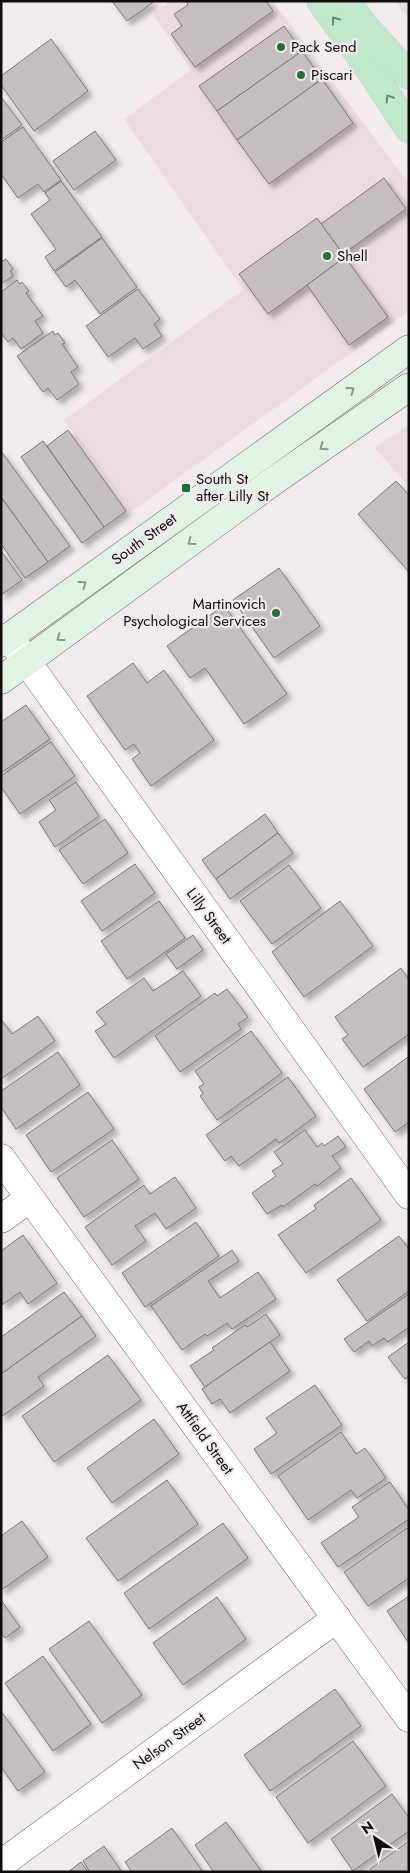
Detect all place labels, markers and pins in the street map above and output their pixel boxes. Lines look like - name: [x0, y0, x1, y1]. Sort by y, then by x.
- place label: Pack Send: [291, 36, 357, 58]
- marker: Pack Send: [275, 41, 287, 53]
- place label: Piscari: [311, 64, 353, 86]
- marker: Piscari: [295, 69, 307, 81]
- place label: Shell: [337, 245, 368, 267]
- marker: Shell: [321, 250, 333, 262]
- place label: South St after Lilly St: [196, 468, 269, 507]
- marker: South St after Lilly St: [180, 482, 192, 494]
- place label: Martinovich Psychological Services: [123, 593, 266, 632]
- marker: Martinovich Psychological Services: [270, 607, 282, 619]

